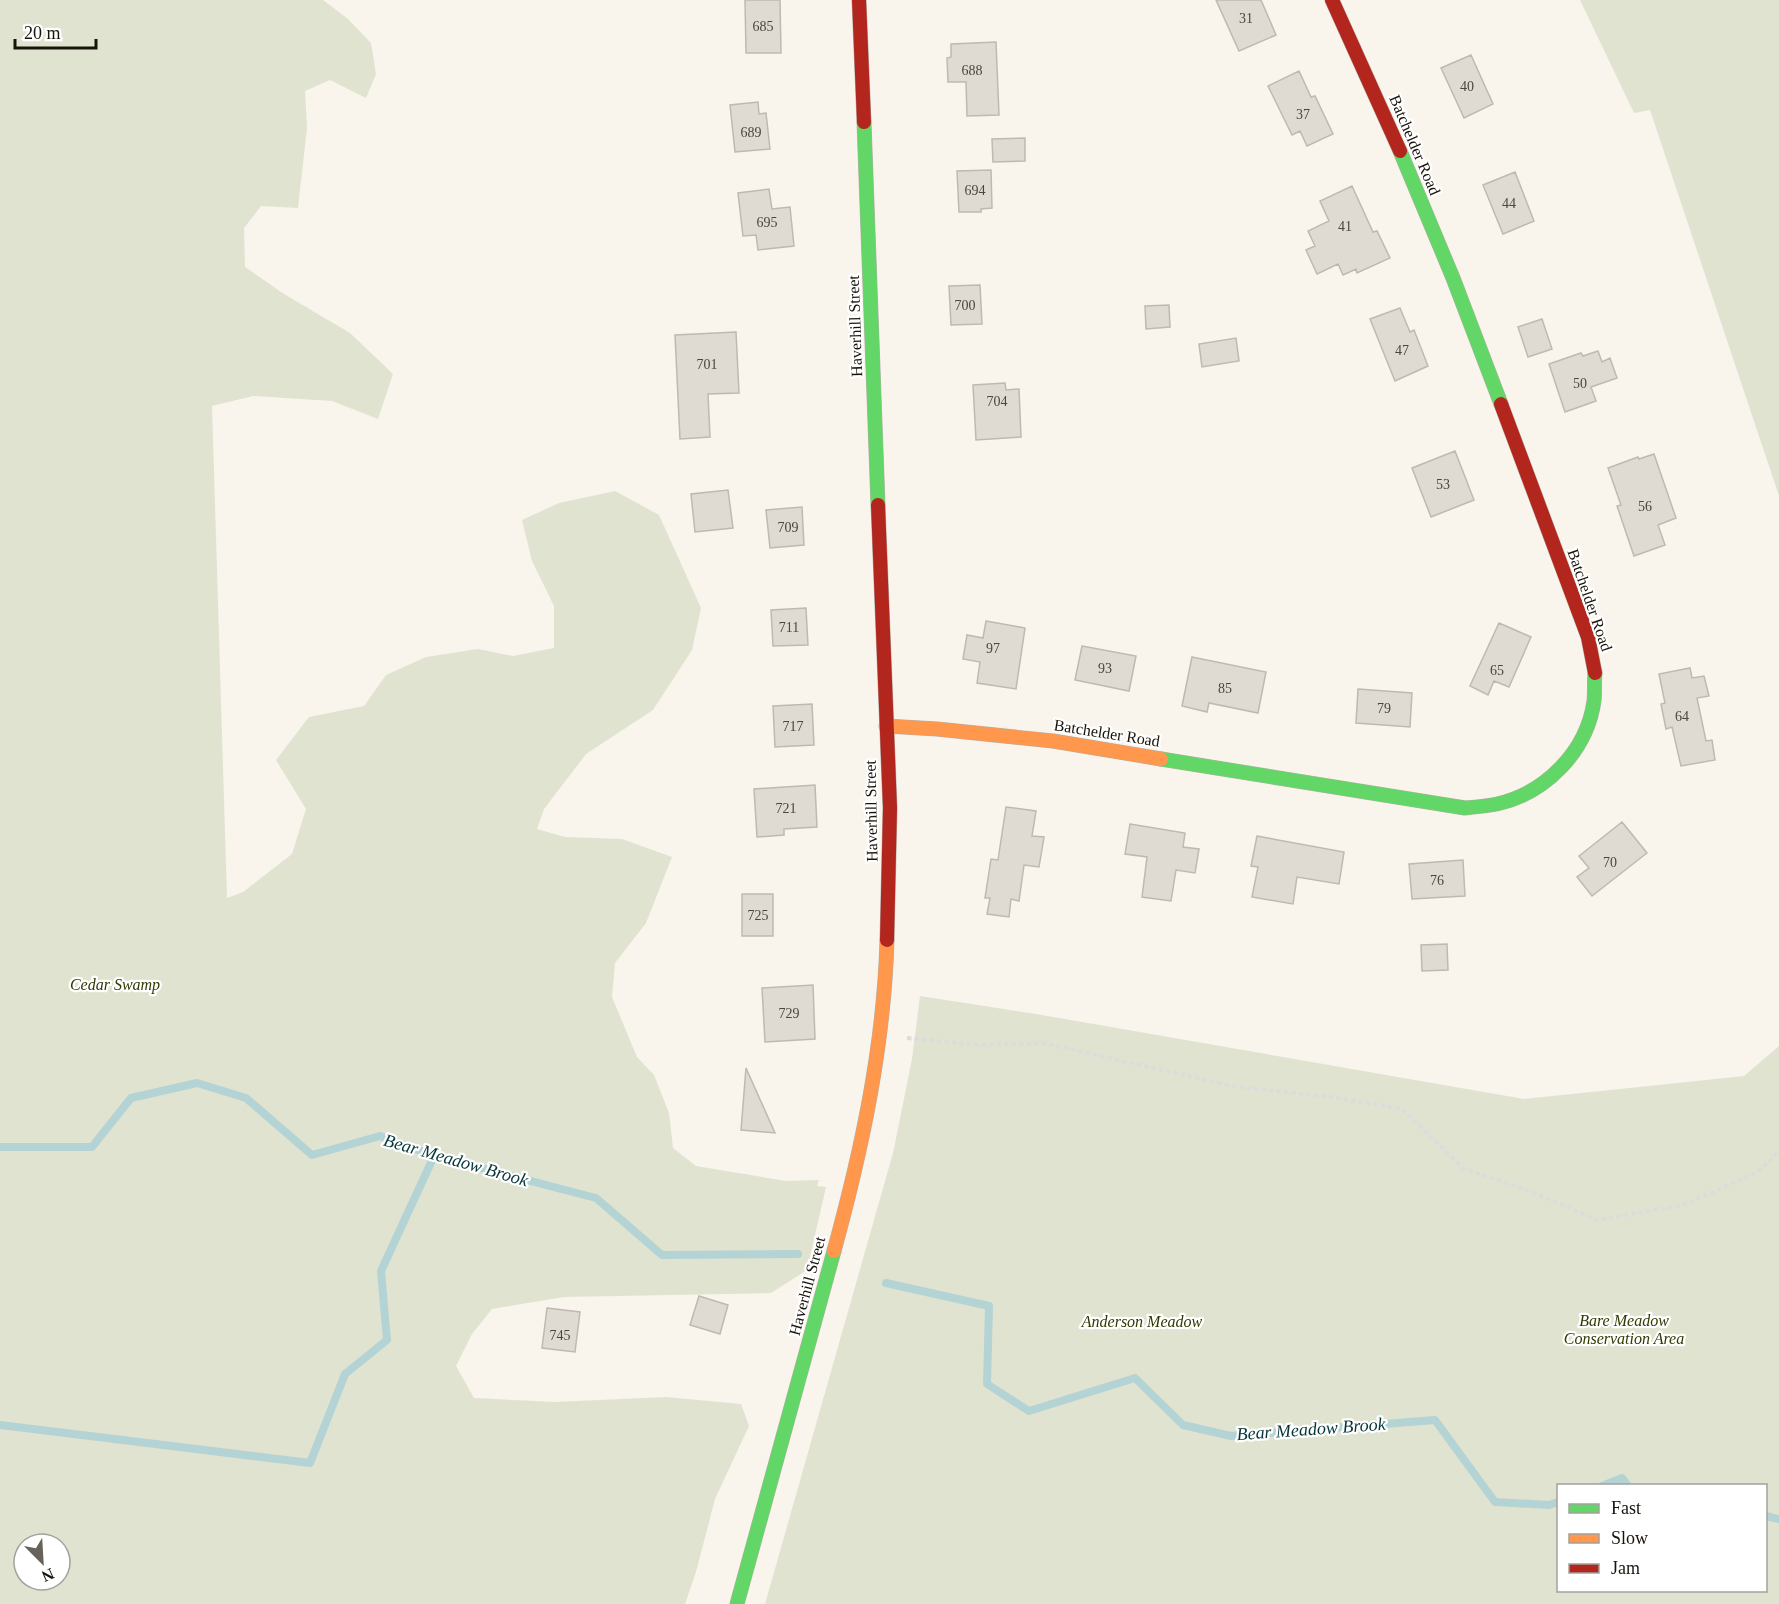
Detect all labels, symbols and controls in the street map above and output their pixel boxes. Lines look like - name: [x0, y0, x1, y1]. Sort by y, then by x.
- house number: 31: [1239, 11, 1253, 26]
- scale bar: [15, 12, 96, 50]
- house number: 685: [753, 19, 774, 34]
- text: 20 m: [24, 23, 61, 43]
- house number: 688: [962, 63, 983, 78]
- house number: 40: [1460, 79, 1474, 94]
- street label: Batchelder Road: [1386, 92, 1444, 198]
- house number: 37: [1296, 107, 1310, 122]
- house number: 689: [741, 125, 762, 140]
- house number: 694: [965, 183, 986, 198]
- house number: 44: [1502, 196, 1516, 211]
- house number: 695: [757, 215, 778, 230]
- house number: 41: [1338, 219, 1352, 234]
- street label: Haverhill Street: [845, 274, 865, 377]
- house number: 700: [955, 298, 976, 313]
- house number: 47: [1395, 343, 1409, 358]
- house number: 701: [697, 357, 718, 372]
- house number: 50: [1573, 376, 1587, 391]
- house number: 704: [987, 394, 1008, 409]
- house number: 53: [1436, 477, 1450, 492]
- house number: 56: [1638, 499, 1652, 514]
- house number: 709: [778, 520, 799, 535]
- street label: Batchelder Road: [1565, 547, 1615, 653]
- house number: 711: [779, 620, 799, 635]
- house number: 97: [986, 641, 1000, 656]
- house number: 93: [1098, 661, 1112, 676]
- house number: 65: [1490, 663, 1504, 678]
- house number: 85: [1218, 681, 1232, 696]
- house number: 79: [1377, 701, 1391, 716]
- house number: 64: [1675, 709, 1689, 724]
- street label: Batchelder Road: [1053, 716, 1161, 750]
- house number: 717: [783, 719, 804, 734]
- street label: Haverhill Street: [862, 759, 880, 862]
- house number: 721: [776, 801, 797, 816]
- house number: 70: [1603, 855, 1617, 870]
- house number: 76: [1430, 873, 1444, 888]
- house number: 725: [748, 908, 769, 923]
- park label: Cedar Swamp: [70, 976, 160, 994]
- house number: 729: [779, 1006, 800, 1021]
- water label: Bear Meadow Brook: [381, 1130, 531, 1190]
- street label: Haverhill Street: [786, 1234, 829, 1337]
- park label: Bare Meadow Conservation Area: [1564, 1312, 1684, 1347]
- park label: Anderson Meadow: [1081, 1313, 1203, 1330]
- house number: 745: [550, 1328, 571, 1343]
- water label: Bear Meadow Brook: [1236, 1414, 1387, 1444]
- legend: [1557, 1484, 1767, 1592]
- text: Fast: [1611, 1498, 1641, 1518]
- text: Slow: [1611, 1528, 1648, 1548]
- north arrow: [12, 1532, 72, 1592]
- text: Jam: [1611, 1558, 1640, 1578]
- text: N: [39, 1565, 57, 1586]

